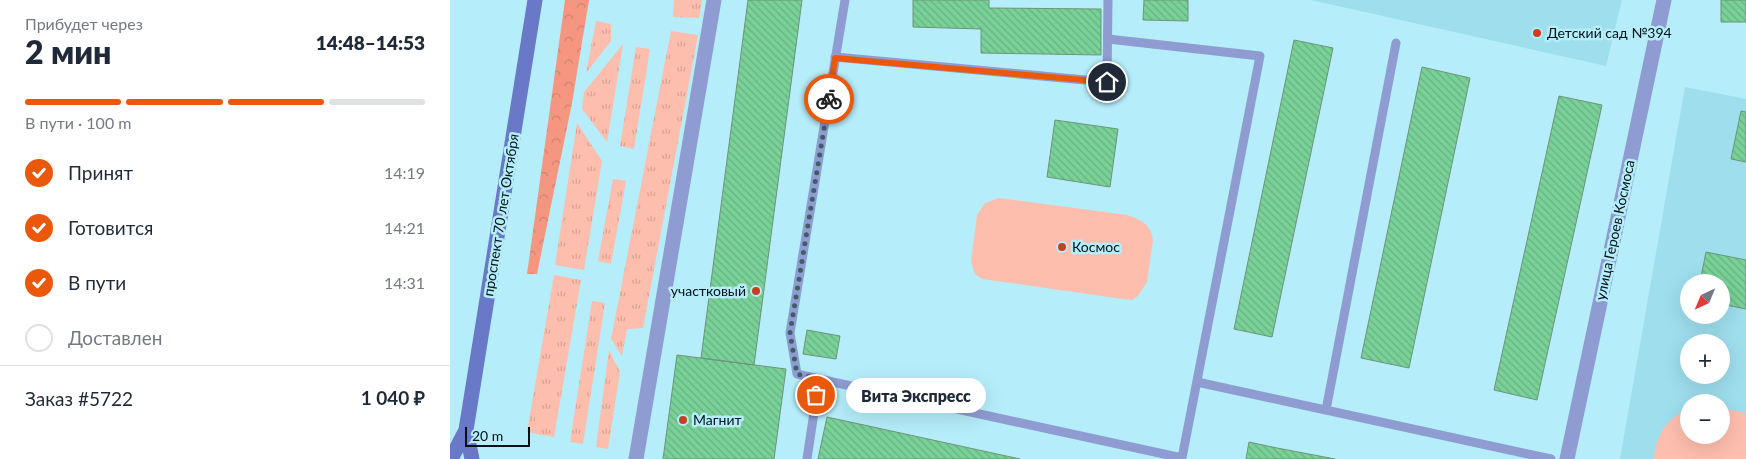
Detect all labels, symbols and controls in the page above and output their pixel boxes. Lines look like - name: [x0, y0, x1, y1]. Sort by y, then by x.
- text: Прибудет через: [25, 14, 143, 33]
- place label: Детский сад №394: [1547, 24, 1672, 41]
- marker: Детский сад №394: [1531, 27, 1543, 39]
- text: 14:48–14:53: [316, 31, 425, 54]
- text: 2 мин: [25, 32, 111, 71]
- pin: [1086, 61, 1128, 103]
- icon: home: [1093, 68, 1121, 96]
- courier: [804, 74, 854, 124]
- icon: bike: [815, 85, 843, 113]
- text: В пути · 100 m: [25, 113, 131, 132]
- street label: проспект 70 лет Октября: [479, 132, 522, 297]
- street label: улица Героев Космоса: [1591, 158, 1638, 302]
- icon: check: [25, 159, 53, 187]
- text: Принят: [68, 161, 133, 184]
- text: 14:19: [384, 163, 425, 182]
- icon: check: [25, 214, 53, 242]
- text: Готовится: [68, 216, 153, 239]
- text: 14:21: [384, 218, 425, 237]
- place label: Космос: [1072, 238, 1120, 255]
- marker: Космос: [1056, 241, 1068, 253]
- icon: check: [25, 269, 53, 297]
- text: В пути: [68, 271, 126, 294]
- text: 14:31: [384, 273, 425, 292]
- north arrow: [1680, 274, 1730, 324]
- map controls: [1680, 274, 1730, 444]
- place label: участковый: [671, 282, 746, 299]
- marker: участковый: [750, 285, 762, 297]
- text: Доставлен: [68, 326, 162, 349]
- button: +: [1680, 334, 1730, 384]
- pin: [795, 374, 837, 416]
- callout: Вита Экспресс: [846, 378, 986, 412]
- icon: bag: [802, 381, 830, 409]
- text: 1 040 ₽: [361, 386, 425, 409]
- text: Вита Экспресс: [861, 386, 971, 405]
- text: Заказ #5722: [25, 387, 133, 410]
- button: −: [1680, 394, 1730, 444]
- place label: Магнит: [693, 411, 742, 428]
- marker: Магнит: [677, 414, 689, 426]
- scale bar: [465, 424, 530, 447]
- text: 20 m: [472, 427, 503, 444]

